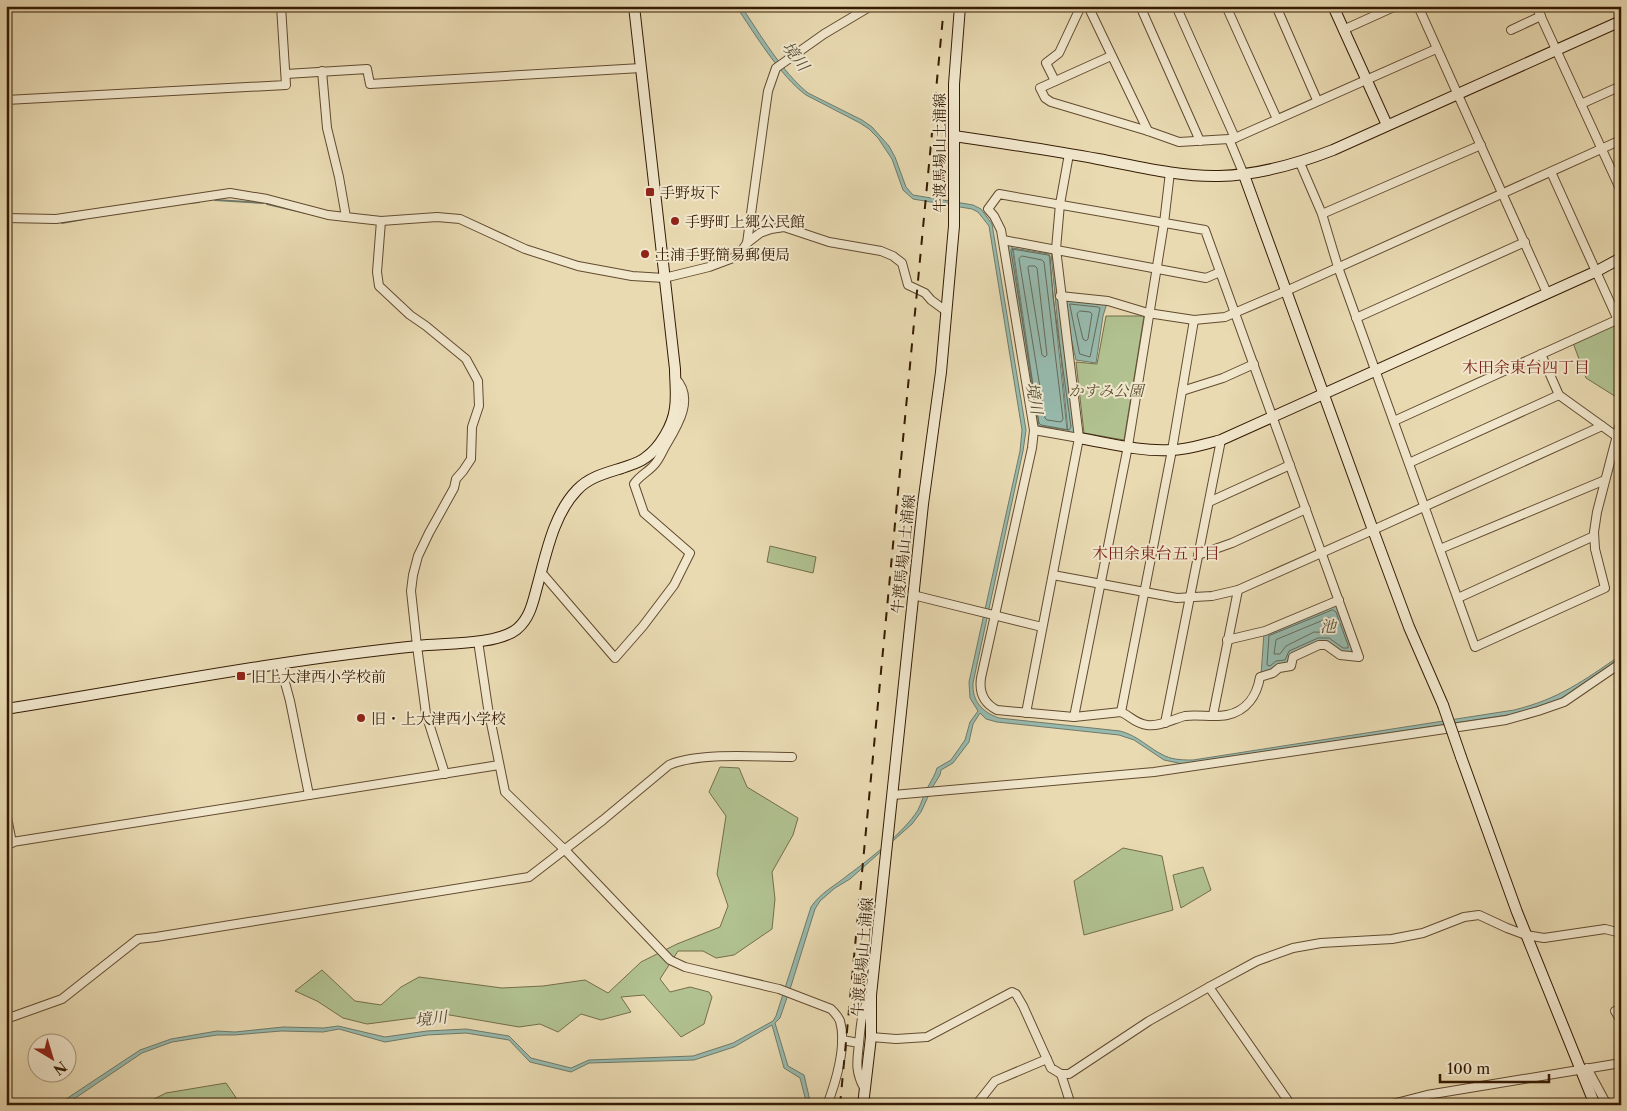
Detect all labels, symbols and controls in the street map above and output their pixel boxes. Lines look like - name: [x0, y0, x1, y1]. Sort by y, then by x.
- water label: 境川: [778, 37, 815, 76]
- street label: 牛渡馬場山土浦線: [930, 93, 949, 213]
- place label: 手野坂下: [660, 183, 720, 202]
- marker: 手野坂下: [644, 186, 656, 198]
- place label: 手野町上郷公民館: [685, 212, 805, 231]
- marker: 手野町上郷公民館: [669, 215, 681, 227]
- place label: 土浦手野簡易郵便局: [655, 245, 790, 264]
- marker: 土浦手野簡易郵便局: [639, 248, 651, 260]
- district label: 木田余東台四丁目: [1462, 357, 1590, 377]
- water label: 境川: [1023, 381, 1048, 417]
- park label: かすみ公園: [1068, 381, 1146, 400]
- street label: 牛渡馬場山土浦線: [887, 493, 919, 615]
- district label: 木田余東台五丁目: [1092, 543, 1220, 563]
- water label: 池: [1320, 616, 1338, 636]
- place label: 旧上大津西小学校前: [251, 667, 386, 686]
- marker: 旧上大津西小学校前: [235, 670, 247, 682]
- place label: 旧・上大津西小学校: [371, 709, 506, 728]
- marker: 旧・上大津西小学校: [355, 712, 367, 724]
- street label: 牛渡馬場山土浦線: [847, 896, 877, 1018]
- water label: 境川: [414, 1006, 450, 1030]
- north arrow: [28, 1034, 78, 1084]
- scale bar: [1440, 1051, 1548, 1083]
- text: N: [50, 1057, 70, 1079]
- text: 100 m: [1447, 1059, 1490, 1078]

